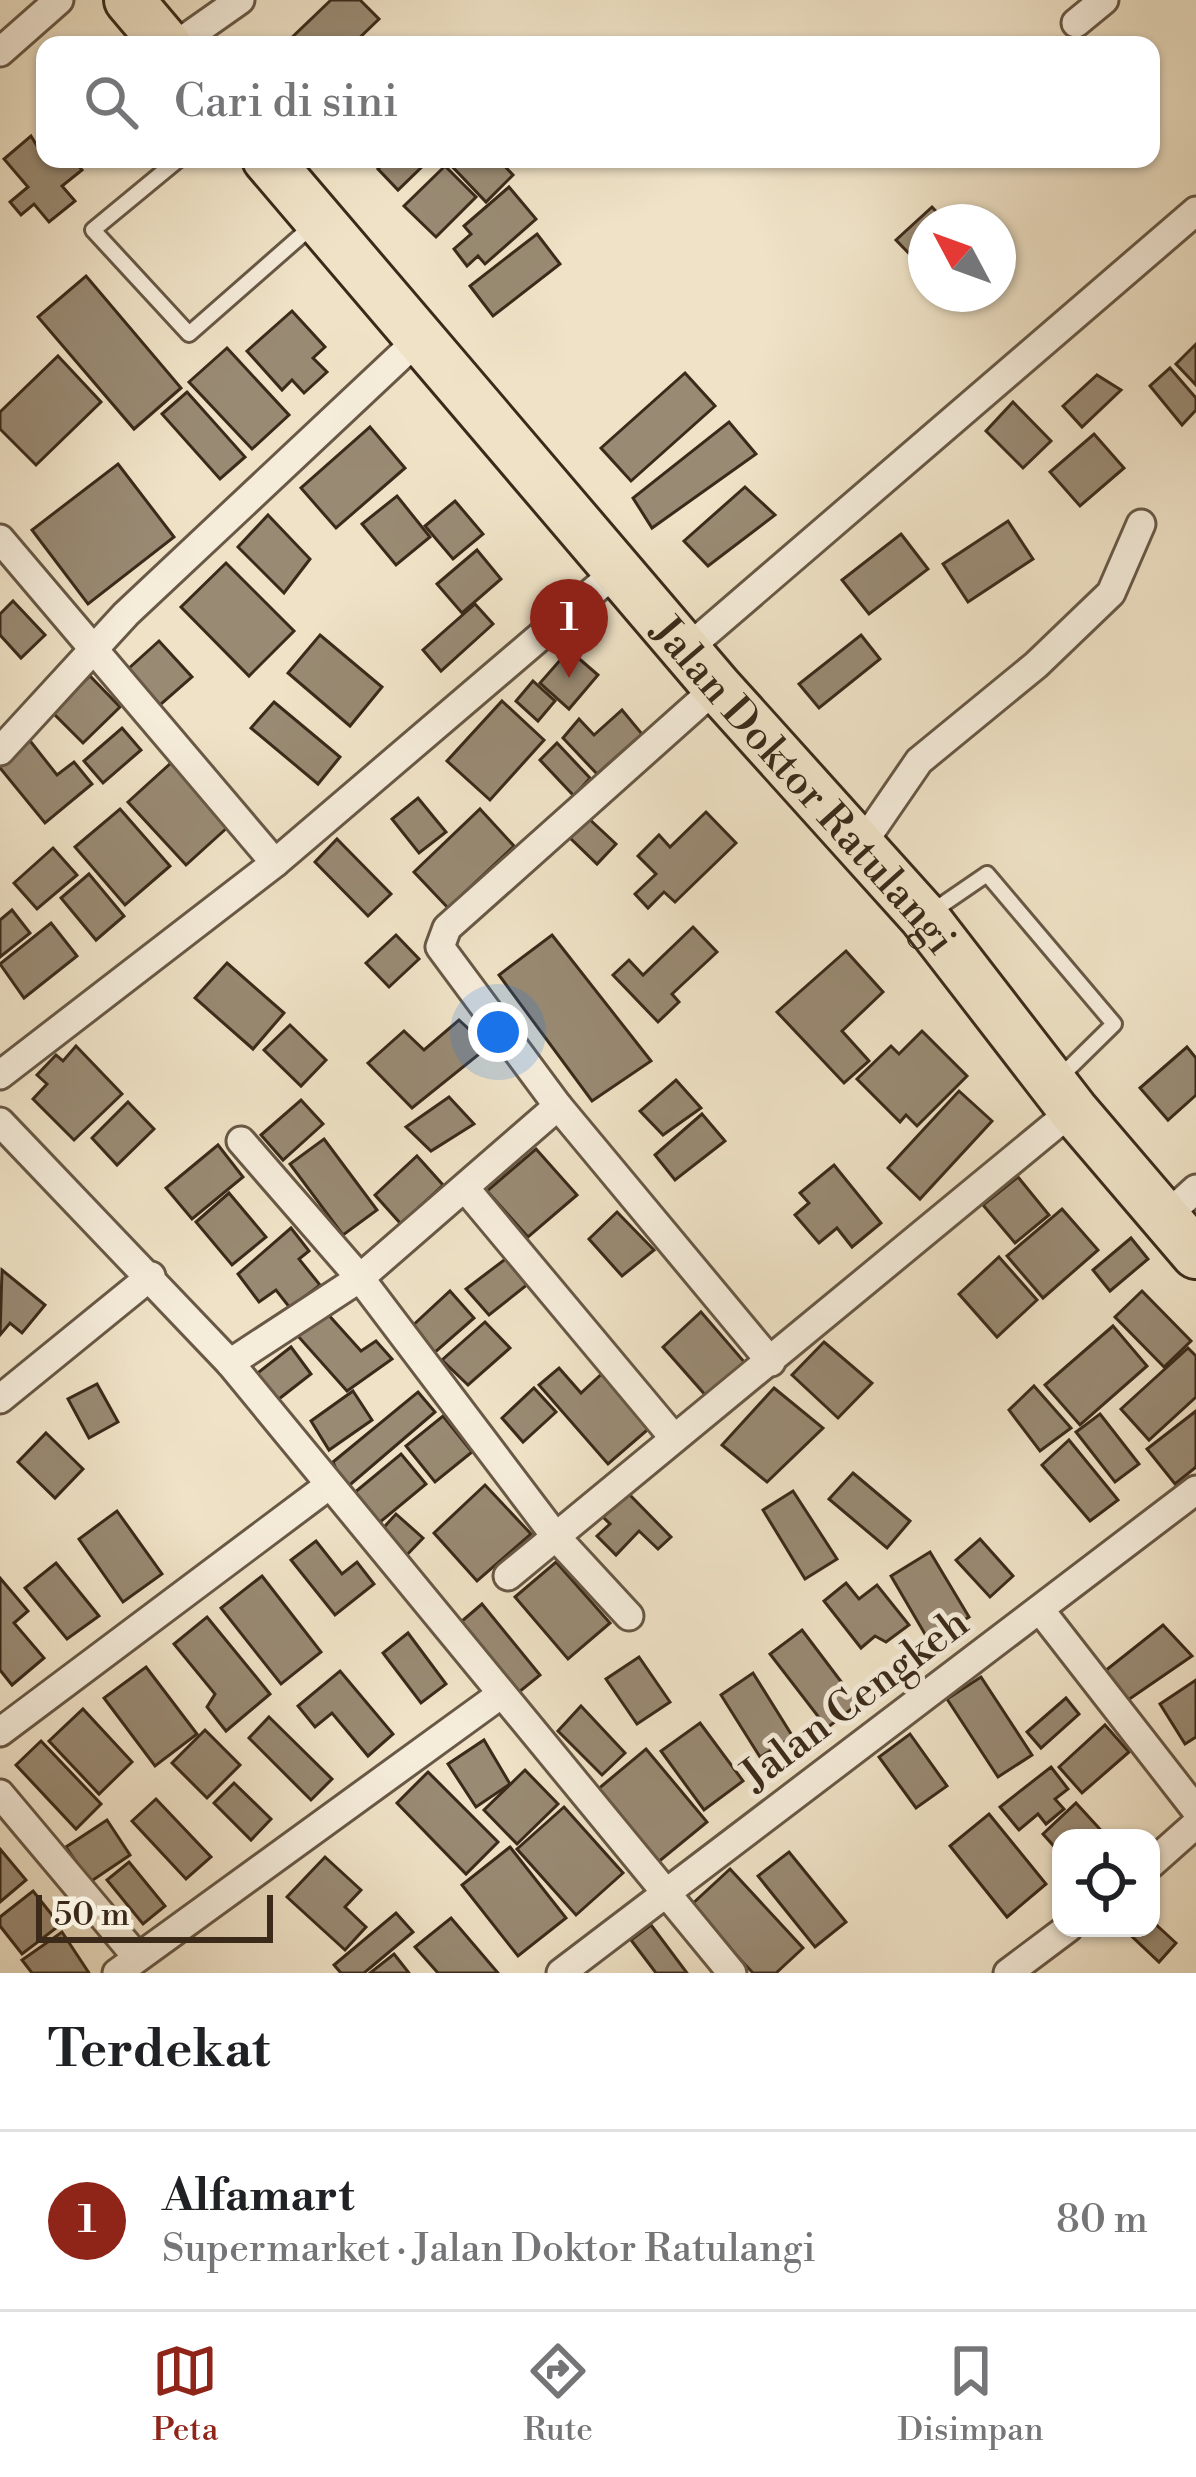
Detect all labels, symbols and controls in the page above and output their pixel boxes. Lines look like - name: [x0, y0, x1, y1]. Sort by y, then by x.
- search box: [36, 36, 1160, 168]
- icon: search: [78, 69, 144, 135]
- text: Cari di sini: [174, 74, 398, 131]
- north arrow: [908, 204, 1016, 312]
- pin: 1: [530, 579, 608, 678]
- street label: Jalan Doktor Ratulangi: [638, 605, 967, 965]
- your location: [468, 1002, 528, 1062]
- street label: Jalan Cengkeh: [730, 1597, 980, 1805]
- map controls: [1052, 1829, 1160, 1937]
- button: locate: [1052, 1829, 1160, 1937]
- scale bar: [36, 1889, 273, 1942]
- text: 50 m: [54, 1895, 130, 1936]
- text: Terdekat: [48, 2019, 270, 2083]
- text: Alfamart: [162, 2168, 355, 2225]
- text: 1: [78, 2196, 96, 2245]
- text: 80 m: [1056, 2196, 1148, 2245]
- text: Supermarket · Jalan Doktor Ratulangi: [162, 2225, 816, 2274]
- tab: Peta: [152, 2338, 218, 2451]
- tab: Rute: [523, 2338, 593, 2451]
- tab: Disimpan: [898, 2338, 1044, 2451]

